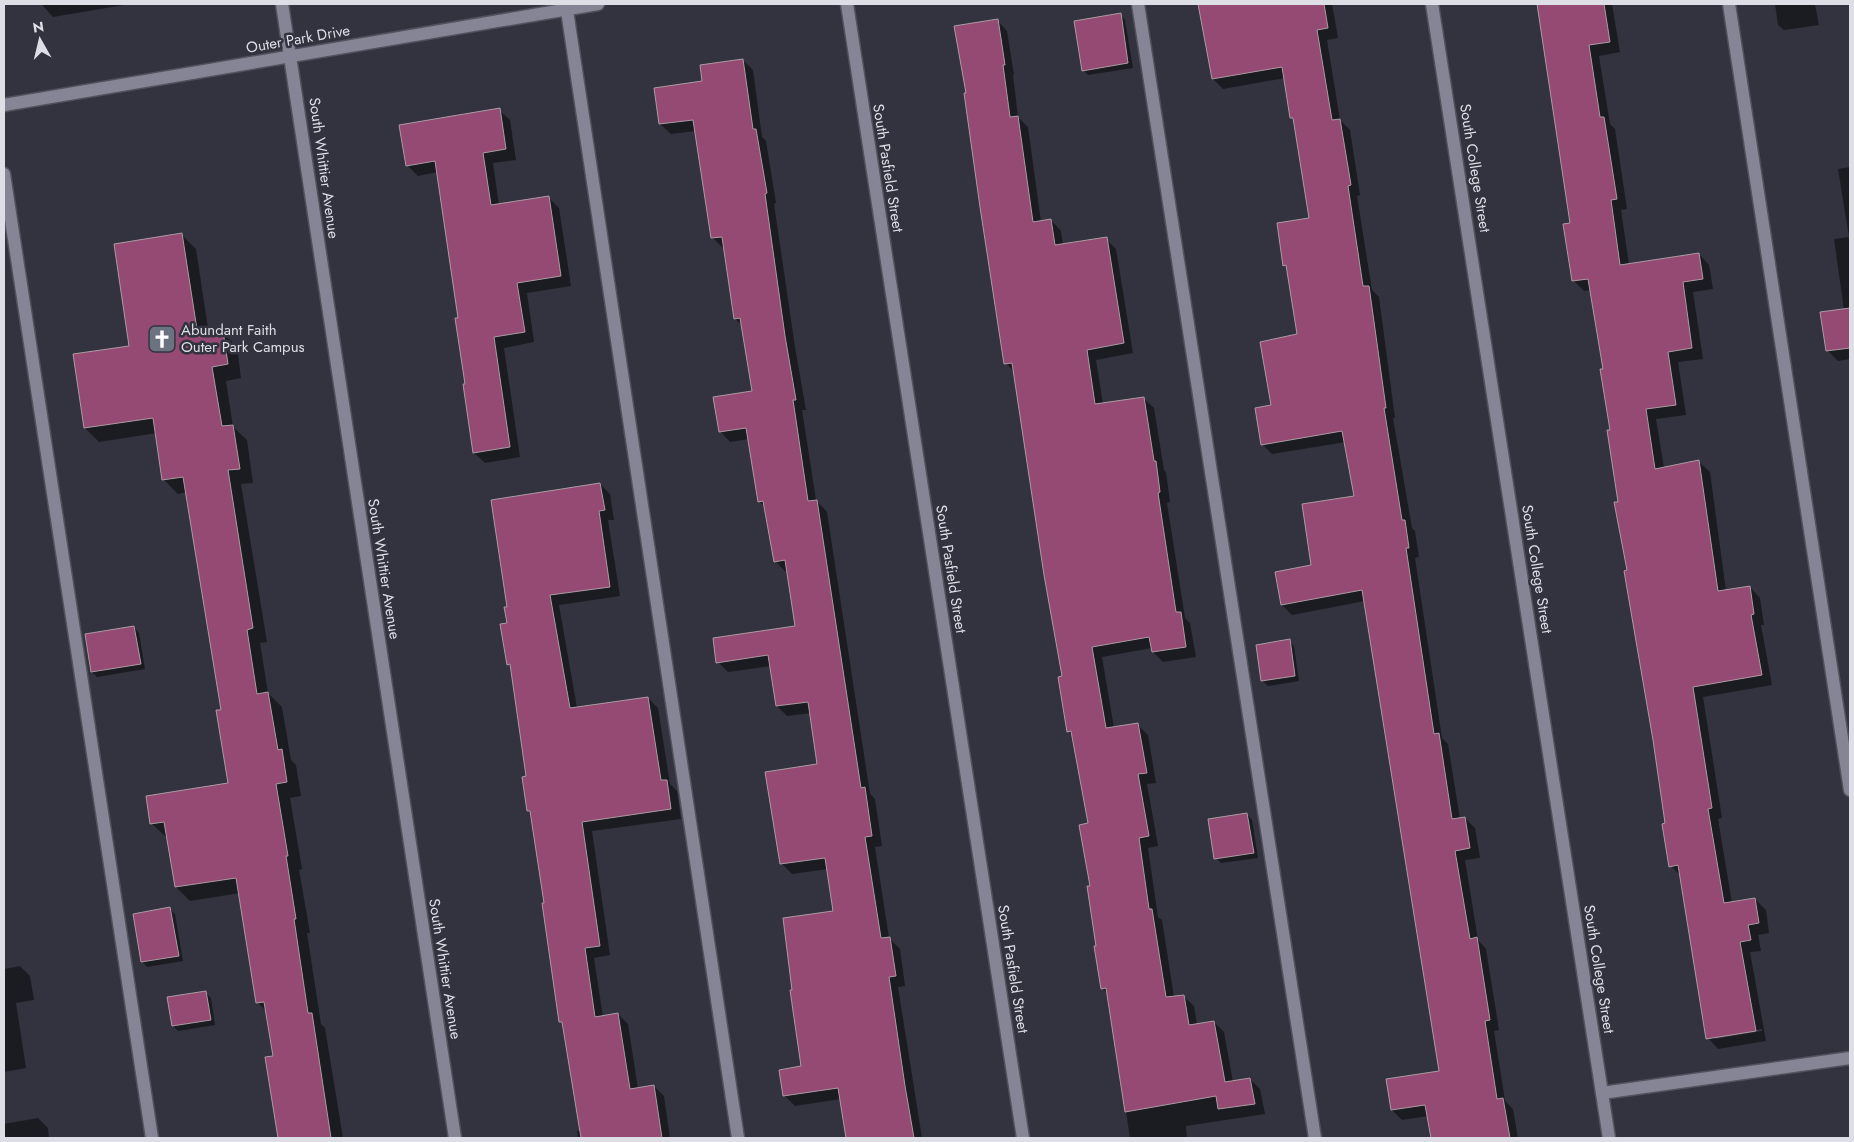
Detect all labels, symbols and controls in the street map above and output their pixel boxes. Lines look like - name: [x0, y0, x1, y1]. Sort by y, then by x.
- north arrow: [15, 15, 65, 65]
- text: N: [31, 16, 45, 38]
- street label: Outer Park Drive: [244, 19, 352, 59]
- street label: South Whittier Avenue: [303, 96, 345, 240]
- street label: South Pasfield Street: [867, 102, 909, 234]
- street label: South College Street: [1454, 102, 1496, 234]
- place label: Abundant Faith Outer Park Campus: [181, 319, 305, 358]
- church icon: Abundant Faith Outer Park Campus: [147, 324, 177, 354]
- street label: South Whittier Avenue: [362, 497, 406, 641]
- street label: South Pasfield Street: [930, 503, 972, 635]
- street label: South College Street: [1516, 503, 1558, 635]
- street label: South Whittier Avenue: [423, 897, 467, 1041]
- street label: South Pasfield Street: [992, 903, 1034, 1035]
- street label: South College Street: [1578, 903, 1620, 1035]

